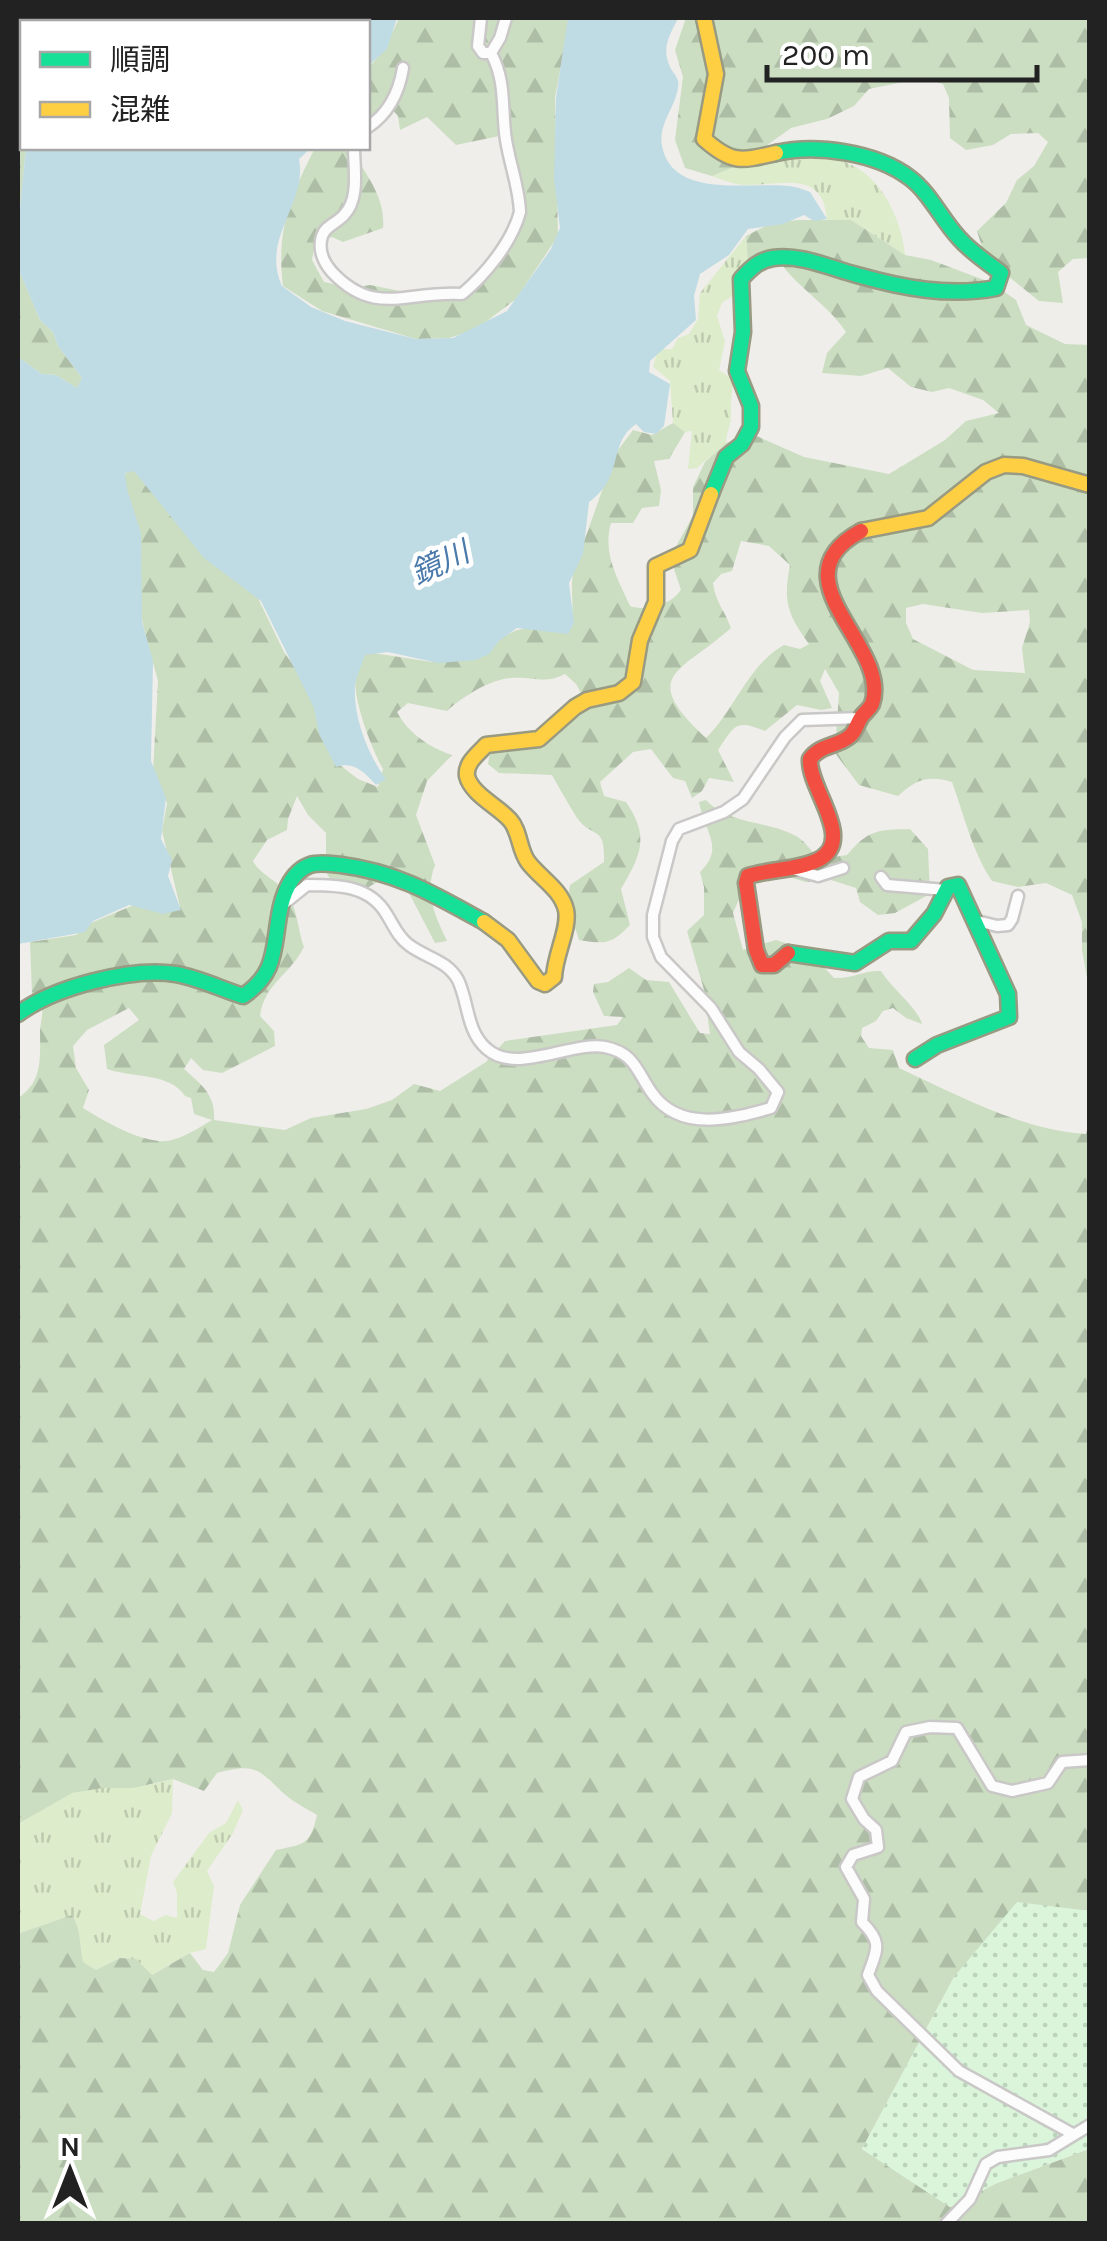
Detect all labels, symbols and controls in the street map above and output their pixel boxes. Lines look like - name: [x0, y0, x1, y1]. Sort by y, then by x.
- legend: [20, 20, 370, 150]
- scale bar: [767, 20, 1037, 82]
- text: 200 m: [782, 37, 870, 73]
- text: 順調: [110, 42, 170, 78]
- text: 混雑: [110, 92, 170, 128]
- water label: 鏡川: [405, 533, 478, 592]
- north arrow: [20, 2121, 120, 2221]
- text: N: [60, 2130, 80, 2163]

